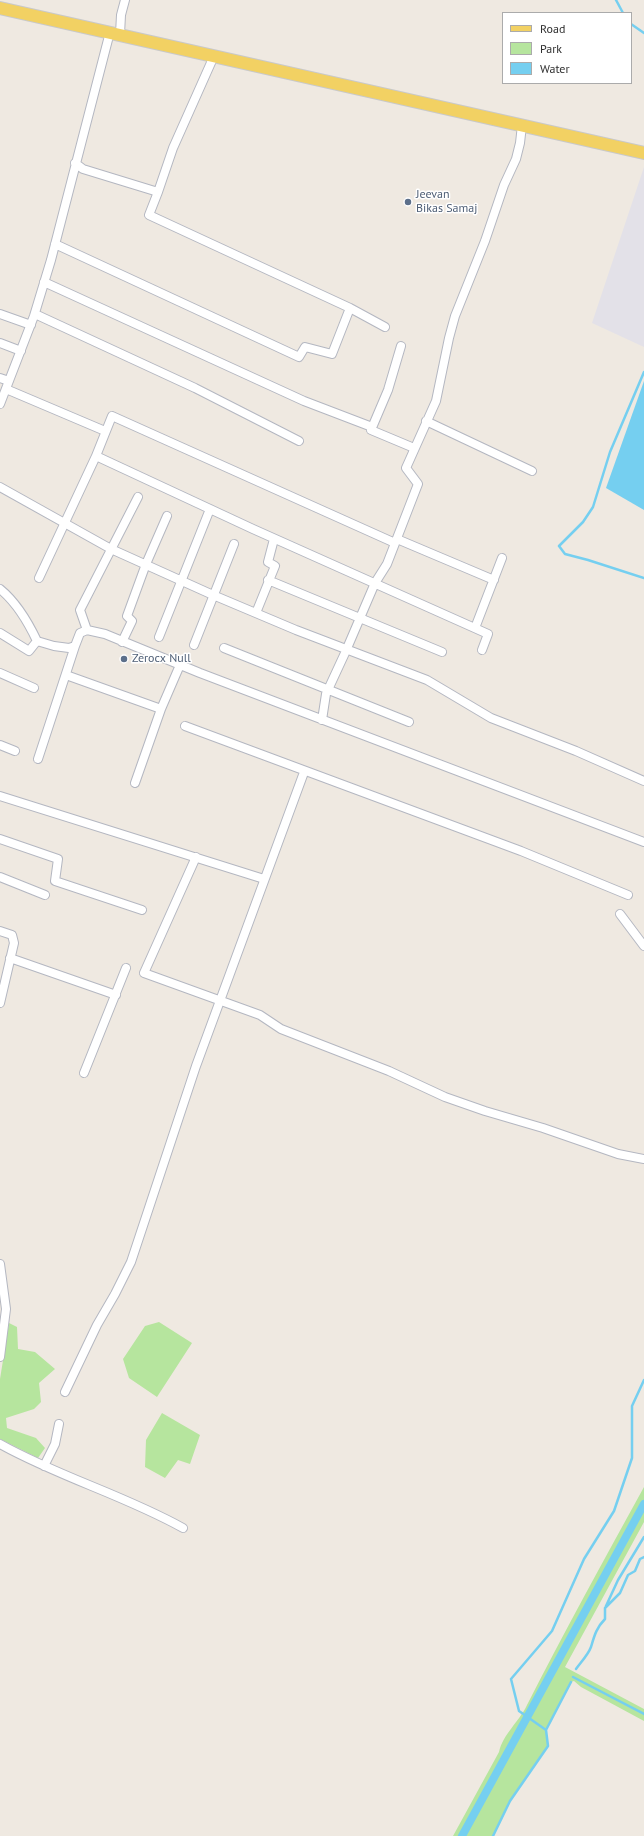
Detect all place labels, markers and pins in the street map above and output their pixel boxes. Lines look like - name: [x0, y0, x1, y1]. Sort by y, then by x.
- place label: Jeevan Bikas Samaj: [416, 188, 477, 216]
- marker: Jeevan Bikas Samaj: [403, 197, 413, 207]
- place label: Zerocx Null: [132, 652, 191, 666]
- marker: Zerocx Null: [119, 654, 129, 664]

